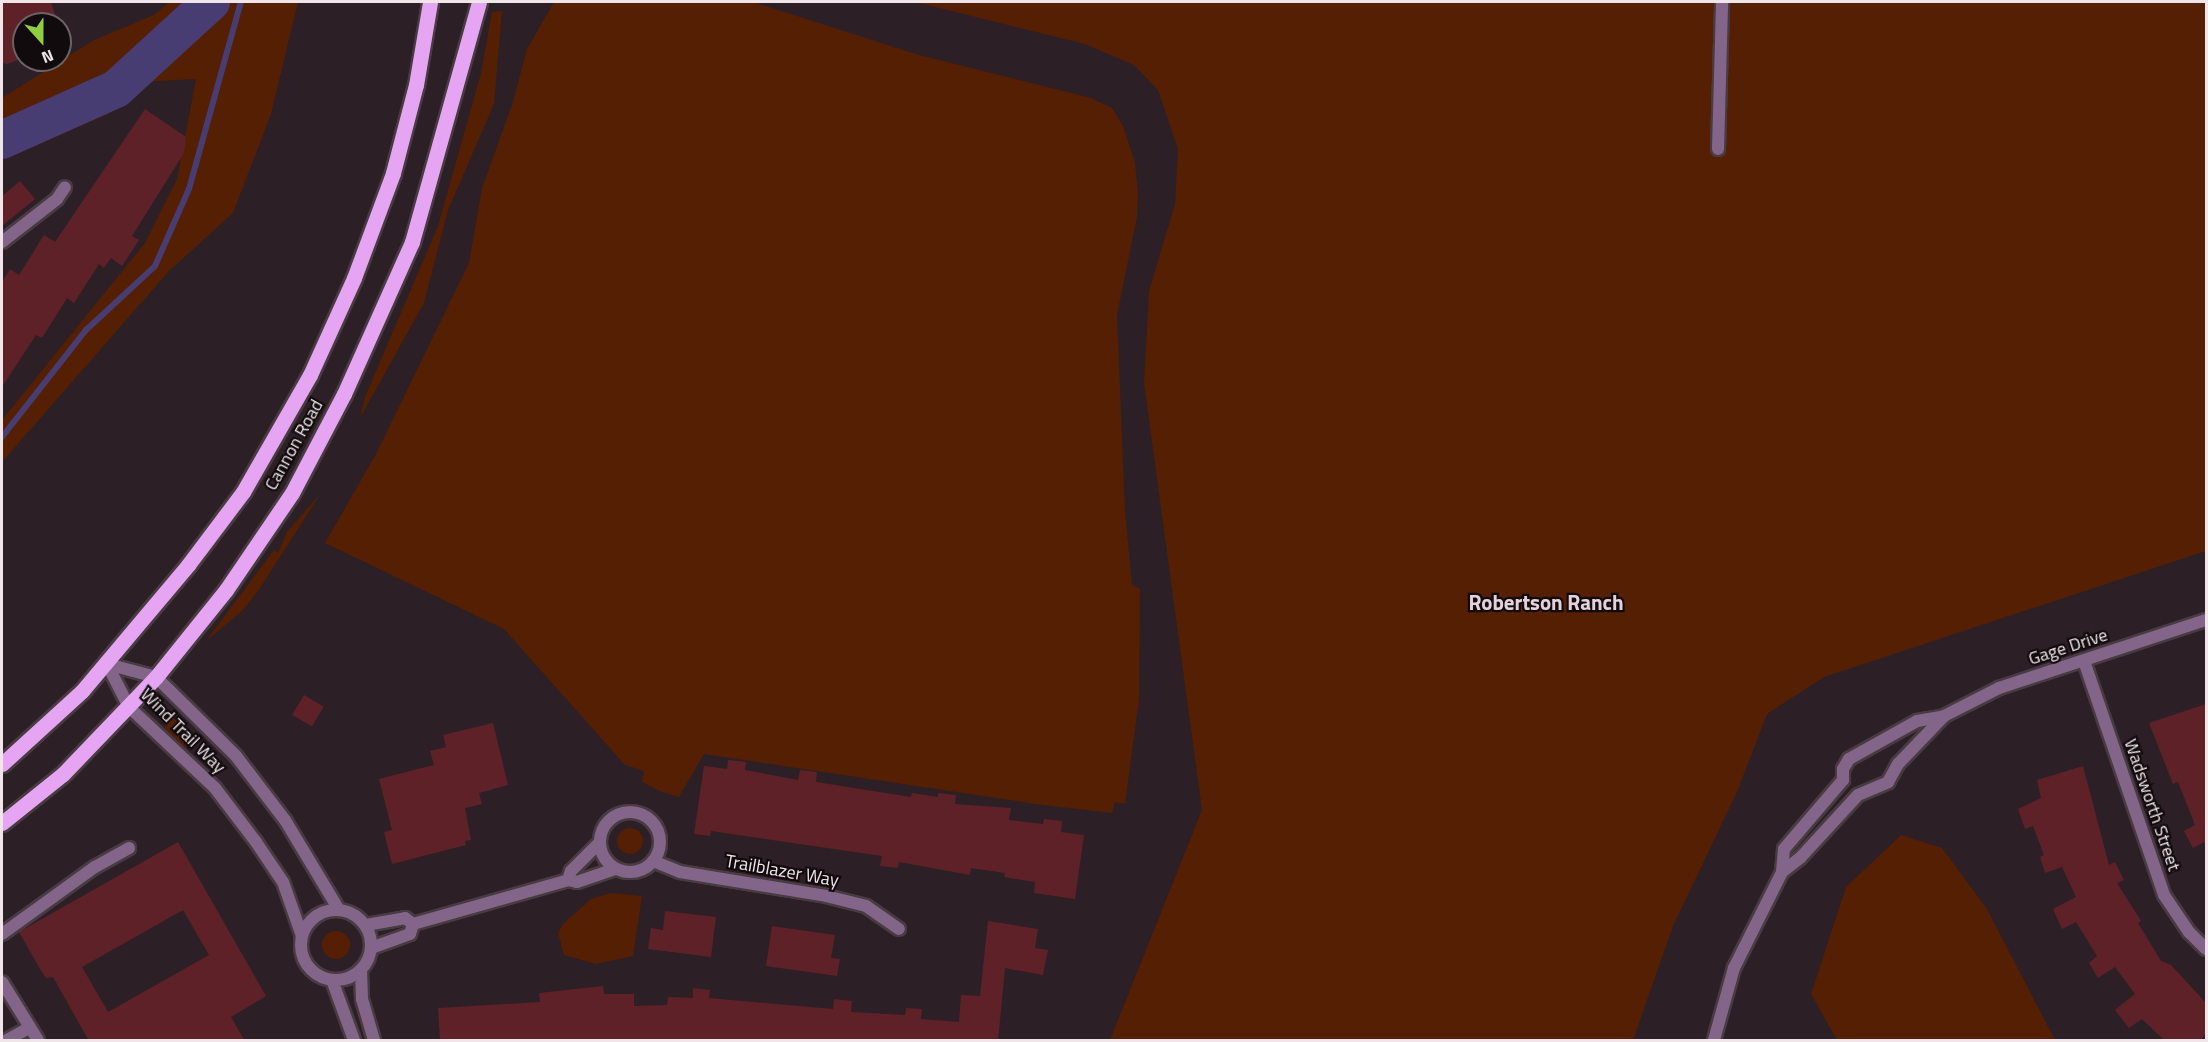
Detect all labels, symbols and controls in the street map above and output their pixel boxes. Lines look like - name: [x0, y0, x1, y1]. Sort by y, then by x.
- north arrow: [12, 12, 72, 72]
- text: N: [38, 44, 57, 70]
- street label: Cannon Road: [260, 396, 328, 494]
- district label: Robertson Ranch: [1468, 589, 1624, 615]
- street label: Gage Drive: [2026, 624, 2110, 670]
- street label: Wind Trail Way: [136, 684, 230, 778]
- street label: Wadsworth Street: [2119, 736, 2185, 874]
- street label: Trailblazer Way: [724, 850, 840, 892]

